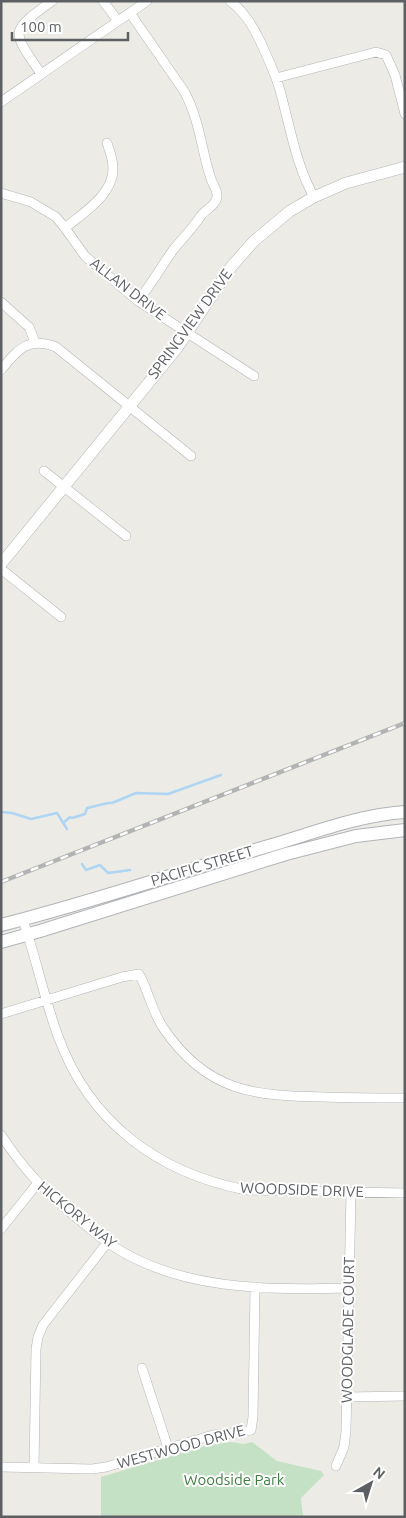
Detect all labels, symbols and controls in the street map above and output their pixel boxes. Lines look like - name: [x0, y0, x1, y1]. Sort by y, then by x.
- scale bar: [12, 10, 129, 42]
- text: 100 m: [20, 18, 62, 35]
- street label: ALLAN DRIVE: [87, 254, 169, 323]
- street label: SPRINGVIEW DRIVE: [144, 266, 235, 382]
- street label: PACIFIC STREET: [149, 842, 256, 889]
- street label: HICKORY WAY: [35, 1178, 120, 1252]
- street label: WOODSIDE DRIVE: [240, 1179, 364, 1200]
- street label: WOODGLADE COURT: [338, 1256, 357, 1403]
- street label: WESTWOOD DRIVE: [115, 1421, 247, 1472]
- north arrow: [346, 1458, 396, 1508]
- text: N: [370, 1463, 388, 1482]
- park label: Woodside Park: [184, 1471, 285, 1488]

